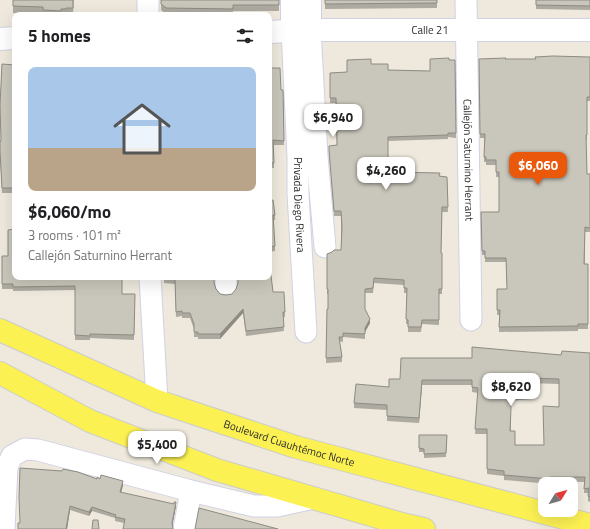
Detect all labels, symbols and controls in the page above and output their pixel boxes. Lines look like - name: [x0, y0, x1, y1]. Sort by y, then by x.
- street label: Calle 21: [411, 22, 448, 38]
- text: 5 homes: [28, 23, 91, 49]
- icon: filters: [234, 25, 256, 47]
- icon: home: [106, 93, 178, 165]
- street label: Callejón Saturnino Herrant: [460, 99, 477, 221]
- pin: $6,940: [300, 104, 366, 138]
- text: $6,940: [313, 107, 353, 127]
- pin: $6,060: [505, 152, 571, 186]
- text: $6,060: [518, 155, 558, 175]
- street label: Privada Diego Rivera: [290, 157, 309, 253]
- pin: $4,260: [353, 157, 419, 191]
- text: $4,260: [366, 160, 406, 180]
- text: $6,060/mo: [28, 199, 111, 225]
- text: 3 rooms · 101 m²: [28, 225, 121, 245]
- text: Callejón Saturnino Herrant: [28, 245, 172, 265]
- pin: $8,620: [478, 373, 544, 407]
- text: $8,620: [491, 376, 531, 396]
- street label: Boulevard Cuauhtémoc Norte: [222, 416, 357, 470]
- pin: $5,400: [124, 431, 190, 465]
- text: $5,400: [137, 434, 177, 454]
- north arrow: [538, 477, 578, 517]
- map controls: [538, 477, 578, 517]

